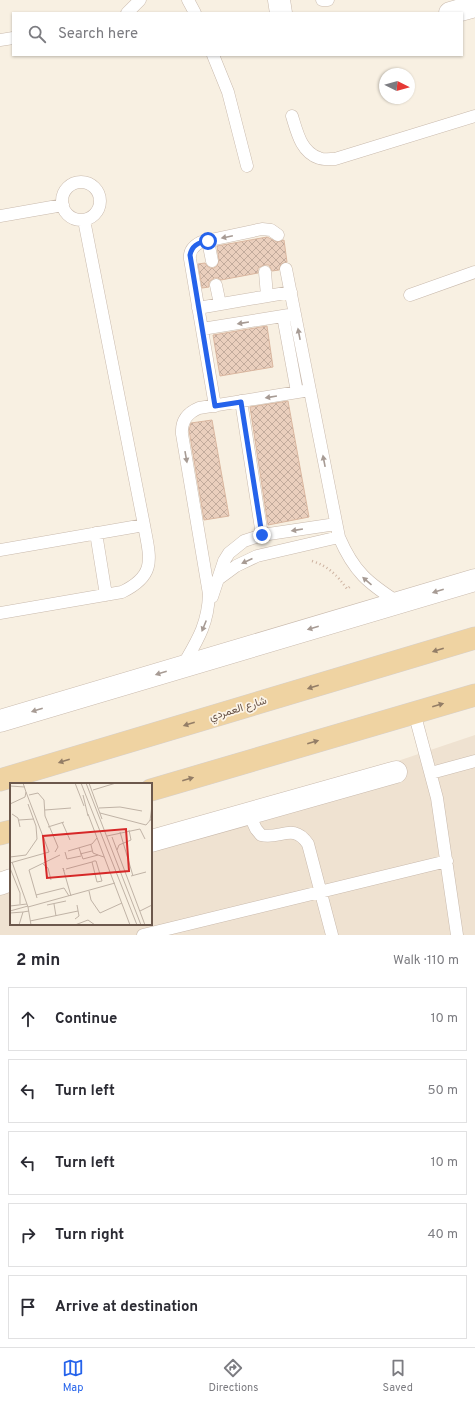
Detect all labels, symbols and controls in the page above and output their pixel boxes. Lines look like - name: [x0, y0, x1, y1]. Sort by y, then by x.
- search box: [12, 12, 463, 56]
- icon: search: [26, 23, 48, 45]
- text: Search here: [58, 25, 138, 44]
- north arrow: [379, 68, 415, 104]
- route start: [199, 232, 217, 250]
- one-way arrow: [221, 234, 234, 240]
- one-way arrow: [237, 320, 249, 326]
- one-way arrow: [296, 328, 302, 340]
- one-way arrow: [265, 394, 277, 400]
- one-way arrow: [183, 451, 189, 463]
- one-way arrow: [320, 455, 326, 467]
- route end: [253, 526, 271, 544]
- one-way arrow: [291, 527, 303, 533]
- one-way arrow: [241, 557, 253, 564]
- one-way arrow: [362, 576, 372, 585]
- one-way arrow: [431, 588, 443, 594]
- one-way arrow: [200, 621, 206, 633]
- one-way arrow: [307, 625, 319, 631]
- one-way arrow: [431, 647, 443, 653]
- one-way arrow: [155, 670, 167, 676]
- one-way arrow: [307, 684, 319, 690]
- street label: شارع العمردي: [208, 694, 269, 726]
- one-way arrow: [432, 702, 444, 708]
- one-way arrow: [30, 707, 42, 713]
- one-way arrow: [182, 721, 194, 727]
- one-way arrow: [307, 739, 319, 745]
- one-way arrow: [58, 758, 70, 764]
- one-way arrow: [183, 776, 195, 782]
- inset map: [10, 783, 152, 925]
- text: 2 min: [16, 950, 60, 972]
- text: Walk · 110 m: [393, 953, 459, 969]
- icon: ahead: [17, 1008, 39, 1030]
- text: Continue: [55, 1010, 117, 1029]
- text: 10 m: [431, 1011, 458, 1027]
- icon: left: [17, 1080, 39, 1102]
- text: Turn left: [55, 1082, 115, 1101]
- text: 50 m: [428, 1083, 458, 1099]
- icon: left: [17, 1152, 39, 1174]
- text: Turn left: [55, 1154, 115, 1173]
- text: 10 m: [431, 1155, 458, 1171]
- icon: right: [17, 1224, 39, 1246]
- text: Turn right: [55, 1226, 124, 1245]
- text: 40 m: [428, 1227, 458, 1243]
- icon: arrive: [17, 1296, 39, 1318]
- text: Arrive at destination: [55, 1298, 198, 1317]
- tab: Map: [62, 1357, 84, 1395]
- tab: Directions: [208, 1357, 258, 1395]
- tab: Saved: [383, 1357, 413, 1395]

